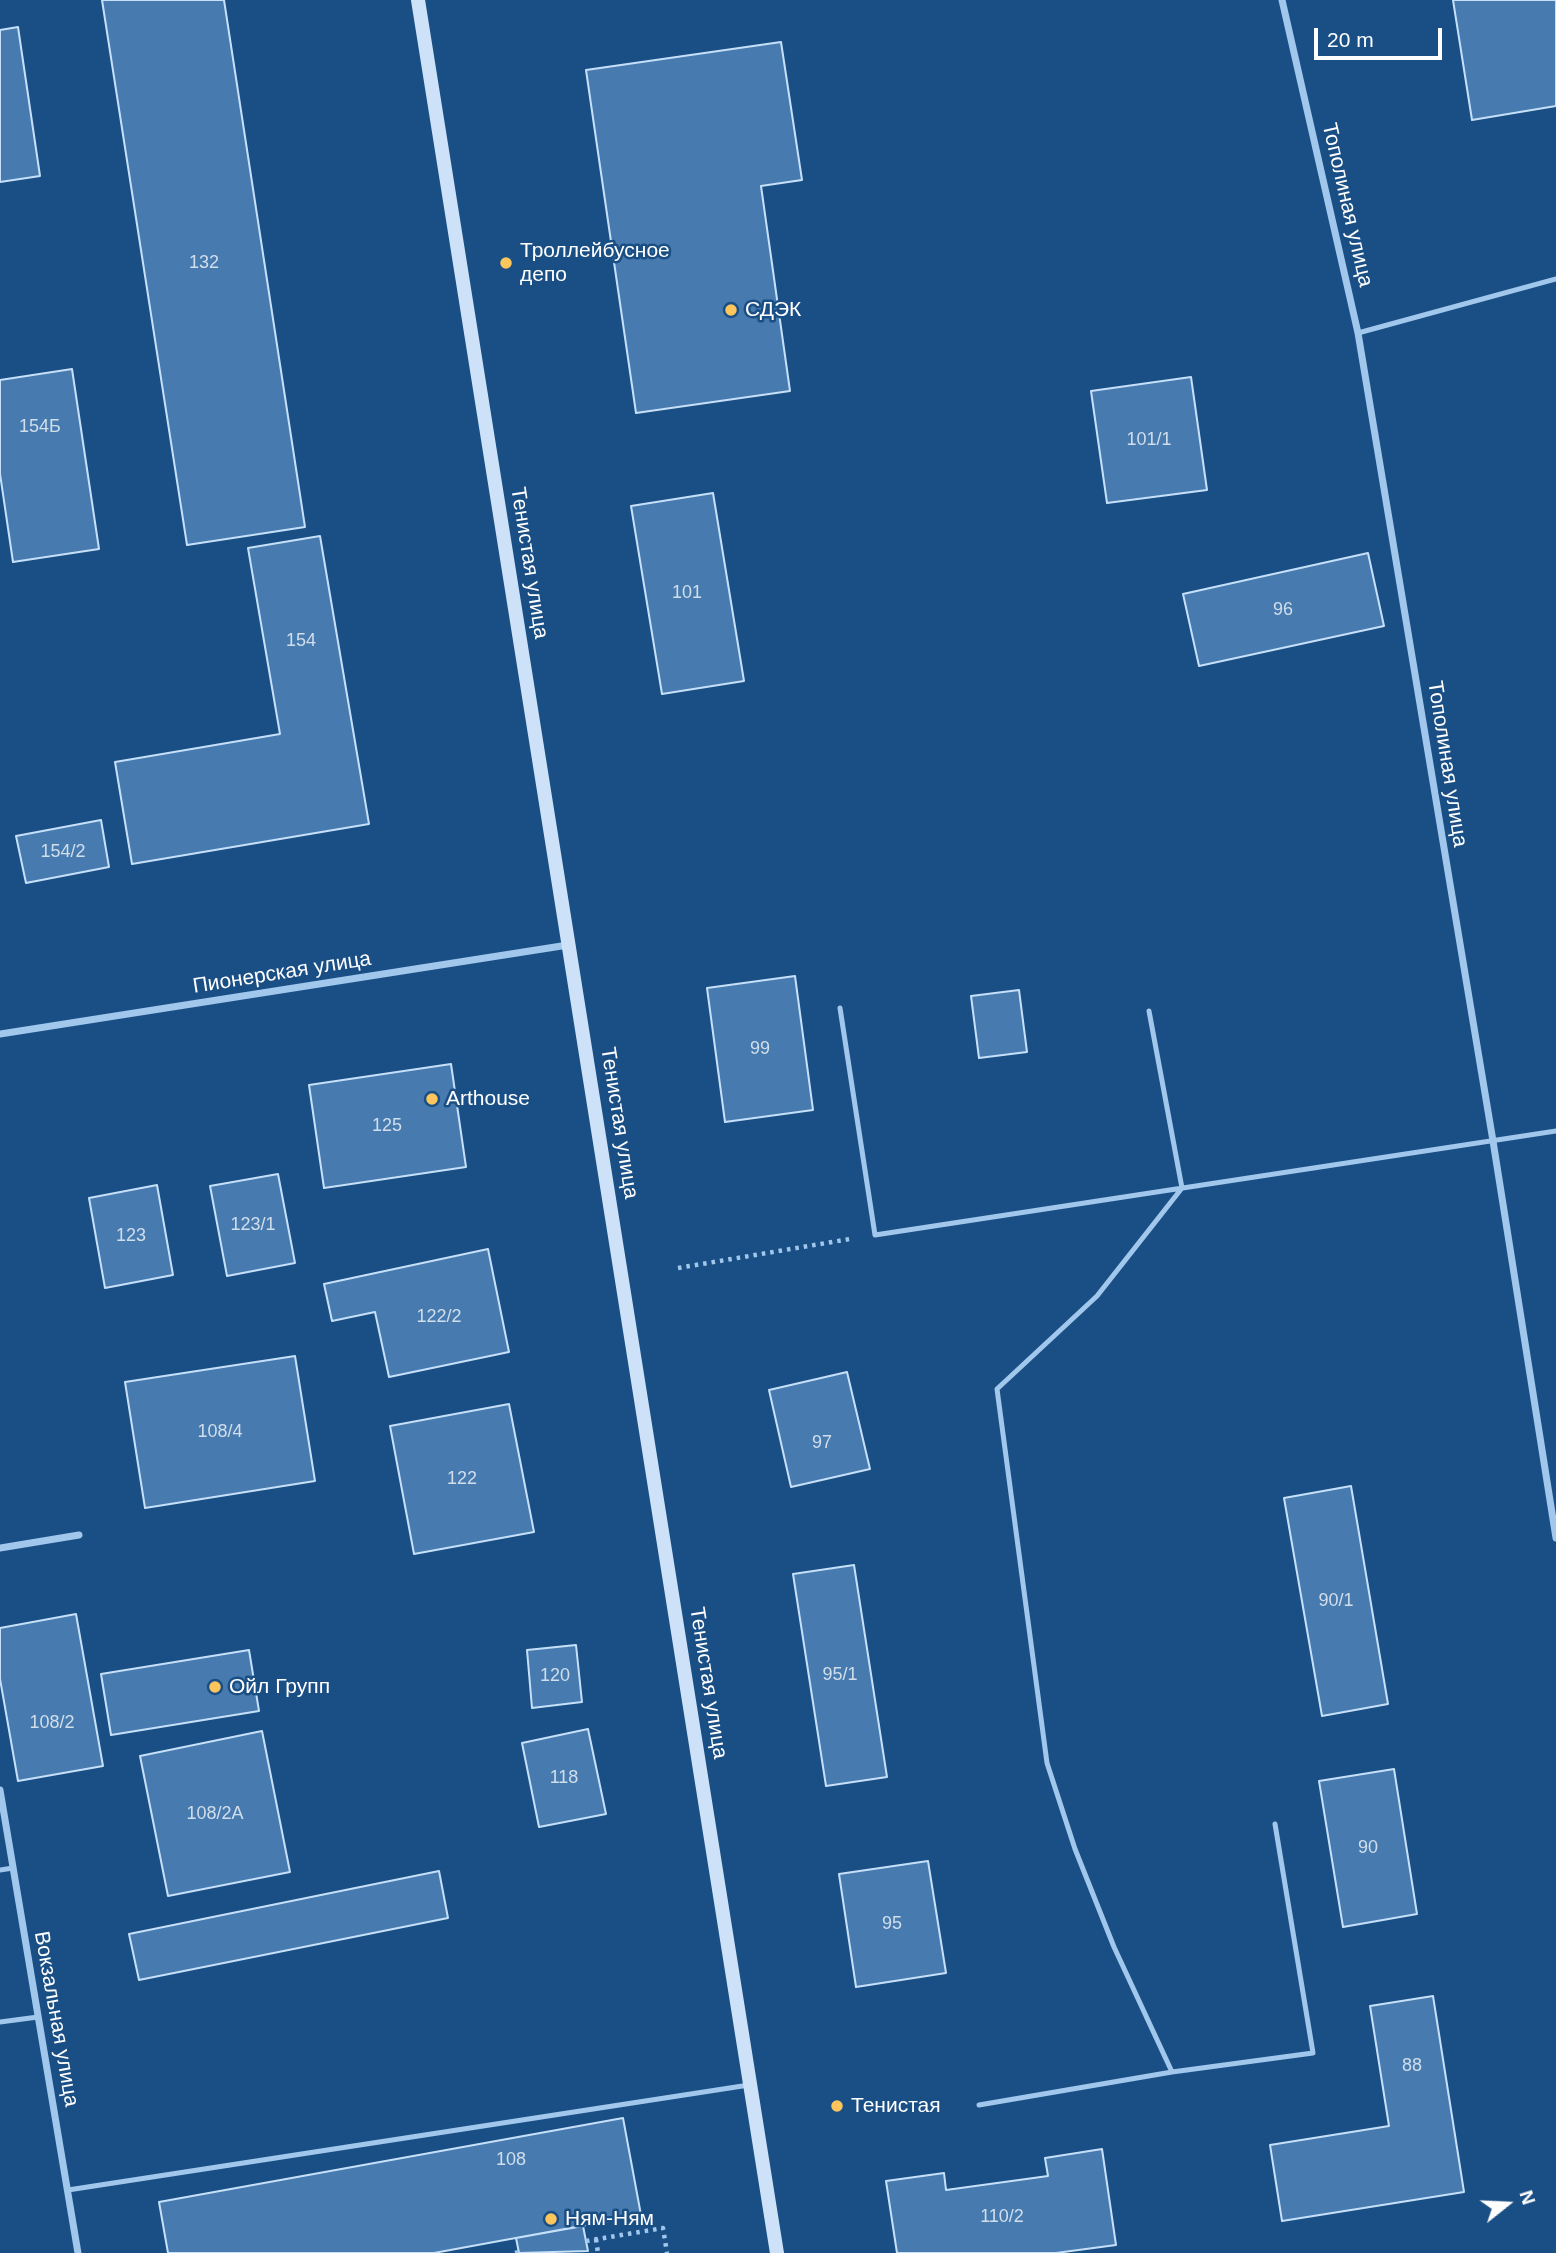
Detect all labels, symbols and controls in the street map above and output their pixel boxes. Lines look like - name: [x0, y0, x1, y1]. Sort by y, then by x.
- scale bar: [1318, 14, 1446, 58]
- text: 20 m: [1327, 28, 1374, 51]
- street label: Тополиная улица: [1316, 120, 1378, 290]
- place label: Троллейбусное депо: [520, 238, 670, 288]
- house number: 132: [189, 252, 219, 274]
- marker: Троллейбусное депо: [498, 255, 514, 271]
- place label: СДЭК: [745, 297, 801, 323]
- marker: СДЭК: [723, 302, 739, 318]
- house number: 154Б: [19, 416, 61, 438]
- house number: 101/1: [1126, 429, 1172, 451]
- street label: Тенистая улица: [505, 485, 553, 641]
- house number: 101: [672, 582, 702, 604]
- house number: 96: [1273, 599, 1293, 621]
- house number: 154: [286, 630, 316, 652]
- street label: Тополиная улица: [1421, 679, 1473, 849]
- house number: 154/2: [40, 841, 86, 863]
- street label: Пионерская улица: [191, 946, 373, 1000]
- house number: 99: [750, 1038, 770, 1060]
- street label: Тенистая улица: [595, 1045, 643, 1201]
- place label: Arthouse: [446, 1086, 530, 1112]
- marker: Arthouse: [424, 1091, 440, 1107]
- house number: 125: [372, 1115, 402, 1137]
- house number: 123/1: [230, 1214, 276, 1236]
- house number: 123: [116, 1225, 146, 1247]
- house number: 122/2: [416, 1306, 462, 1328]
- house number: 108/4: [197, 1421, 243, 1443]
- house number: 97: [812, 1432, 832, 1454]
- house number: 122: [447, 1468, 477, 1490]
- house number: 90/1: [1318, 1590, 1354, 1612]
- street label: Тенистая улица: [684, 1605, 732, 1761]
- house number: 95/1: [822, 1664, 858, 1686]
- house number: 120: [540, 1665, 570, 1687]
- place label: Ойл Групп: [229, 1674, 330, 1700]
- marker: Ойл Групп: [207, 1679, 223, 1695]
- house number: 108/2: [29, 1712, 75, 1734]
- house number: 118: [550, 1767, 578, 1789]
- house number: 108/2А: [186, 1803, 244, 1825]
- house number: 90: [1358, 1837, 1378, 1859]
- house number: 95: [882, 1913, 902, 1935]
- street label: Вокзальная улица: [28, 1929, 84, 2109]
- house number: 88: [1402, 2055, 1422, 2077]
- place label: Тенистая: [851, 2093, 941, 2119]
- marker: Тенистая: [829, 2098, 845, 2114]
- house number: 108: [496, 2149, 526, 2171]
- north arrow: [1472, 2169, 1542, 2239]
- text: N: [1515, 2188, 1540, 2207]
- place label: Ням-Ням: [565, 2206, 654, 2232]
- house number: 110/2: [980, 2206, 1024, 2228]
- marker: Ням-Ням: [543, 2211, 559, 2227]

